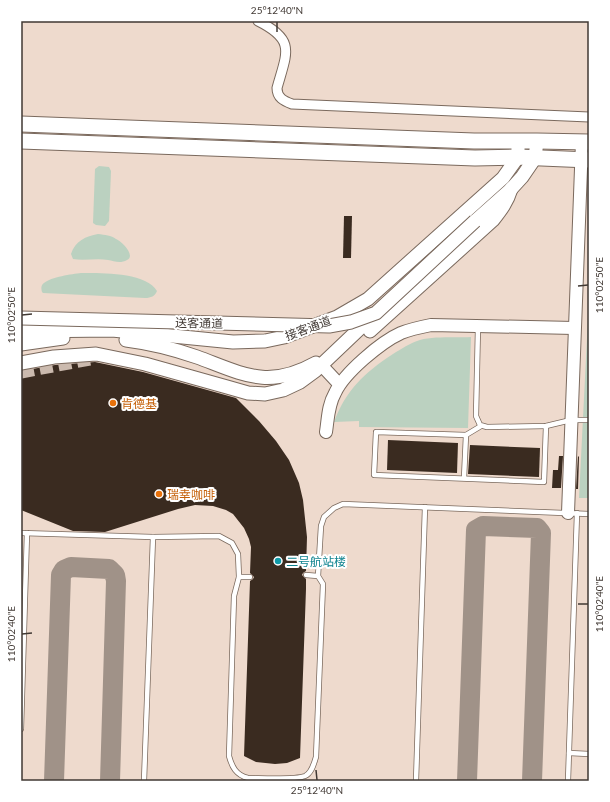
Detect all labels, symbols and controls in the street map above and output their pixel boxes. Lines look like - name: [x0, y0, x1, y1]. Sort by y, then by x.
- text: 25°12'40"N: [251, 4, 303, 16]
- text: 110°02'50"E: [593, 257, 605, 313]
- text: 110°02'50"E: [5, 287, 17, 343]
- street label: 接客通道: [283, 313, 333, 343]
- street label: 送客通道: [175, 315, 223, 331]
- place label: 肯德基: [121, 396, 157, 411]
- marker: 肯德基: [108, 398, 118, 408]
- place label: 瑞幸咖啡: [167, 487, 215, 502]
- marker: 瑞幸咖啡: [154, 489, 164, 499]
- place label: 二号航站楼: [286, 554, 346, 569]
- marker: 二号航站楼: [273, 556, 283, 566]
- text: 110°02'40"E: [593, 576, 605, 632]
- text: 110°02'40"E: [5, 606, 17, 662]
- text: 25°12'40"N: [291, 784, 343, 796]

